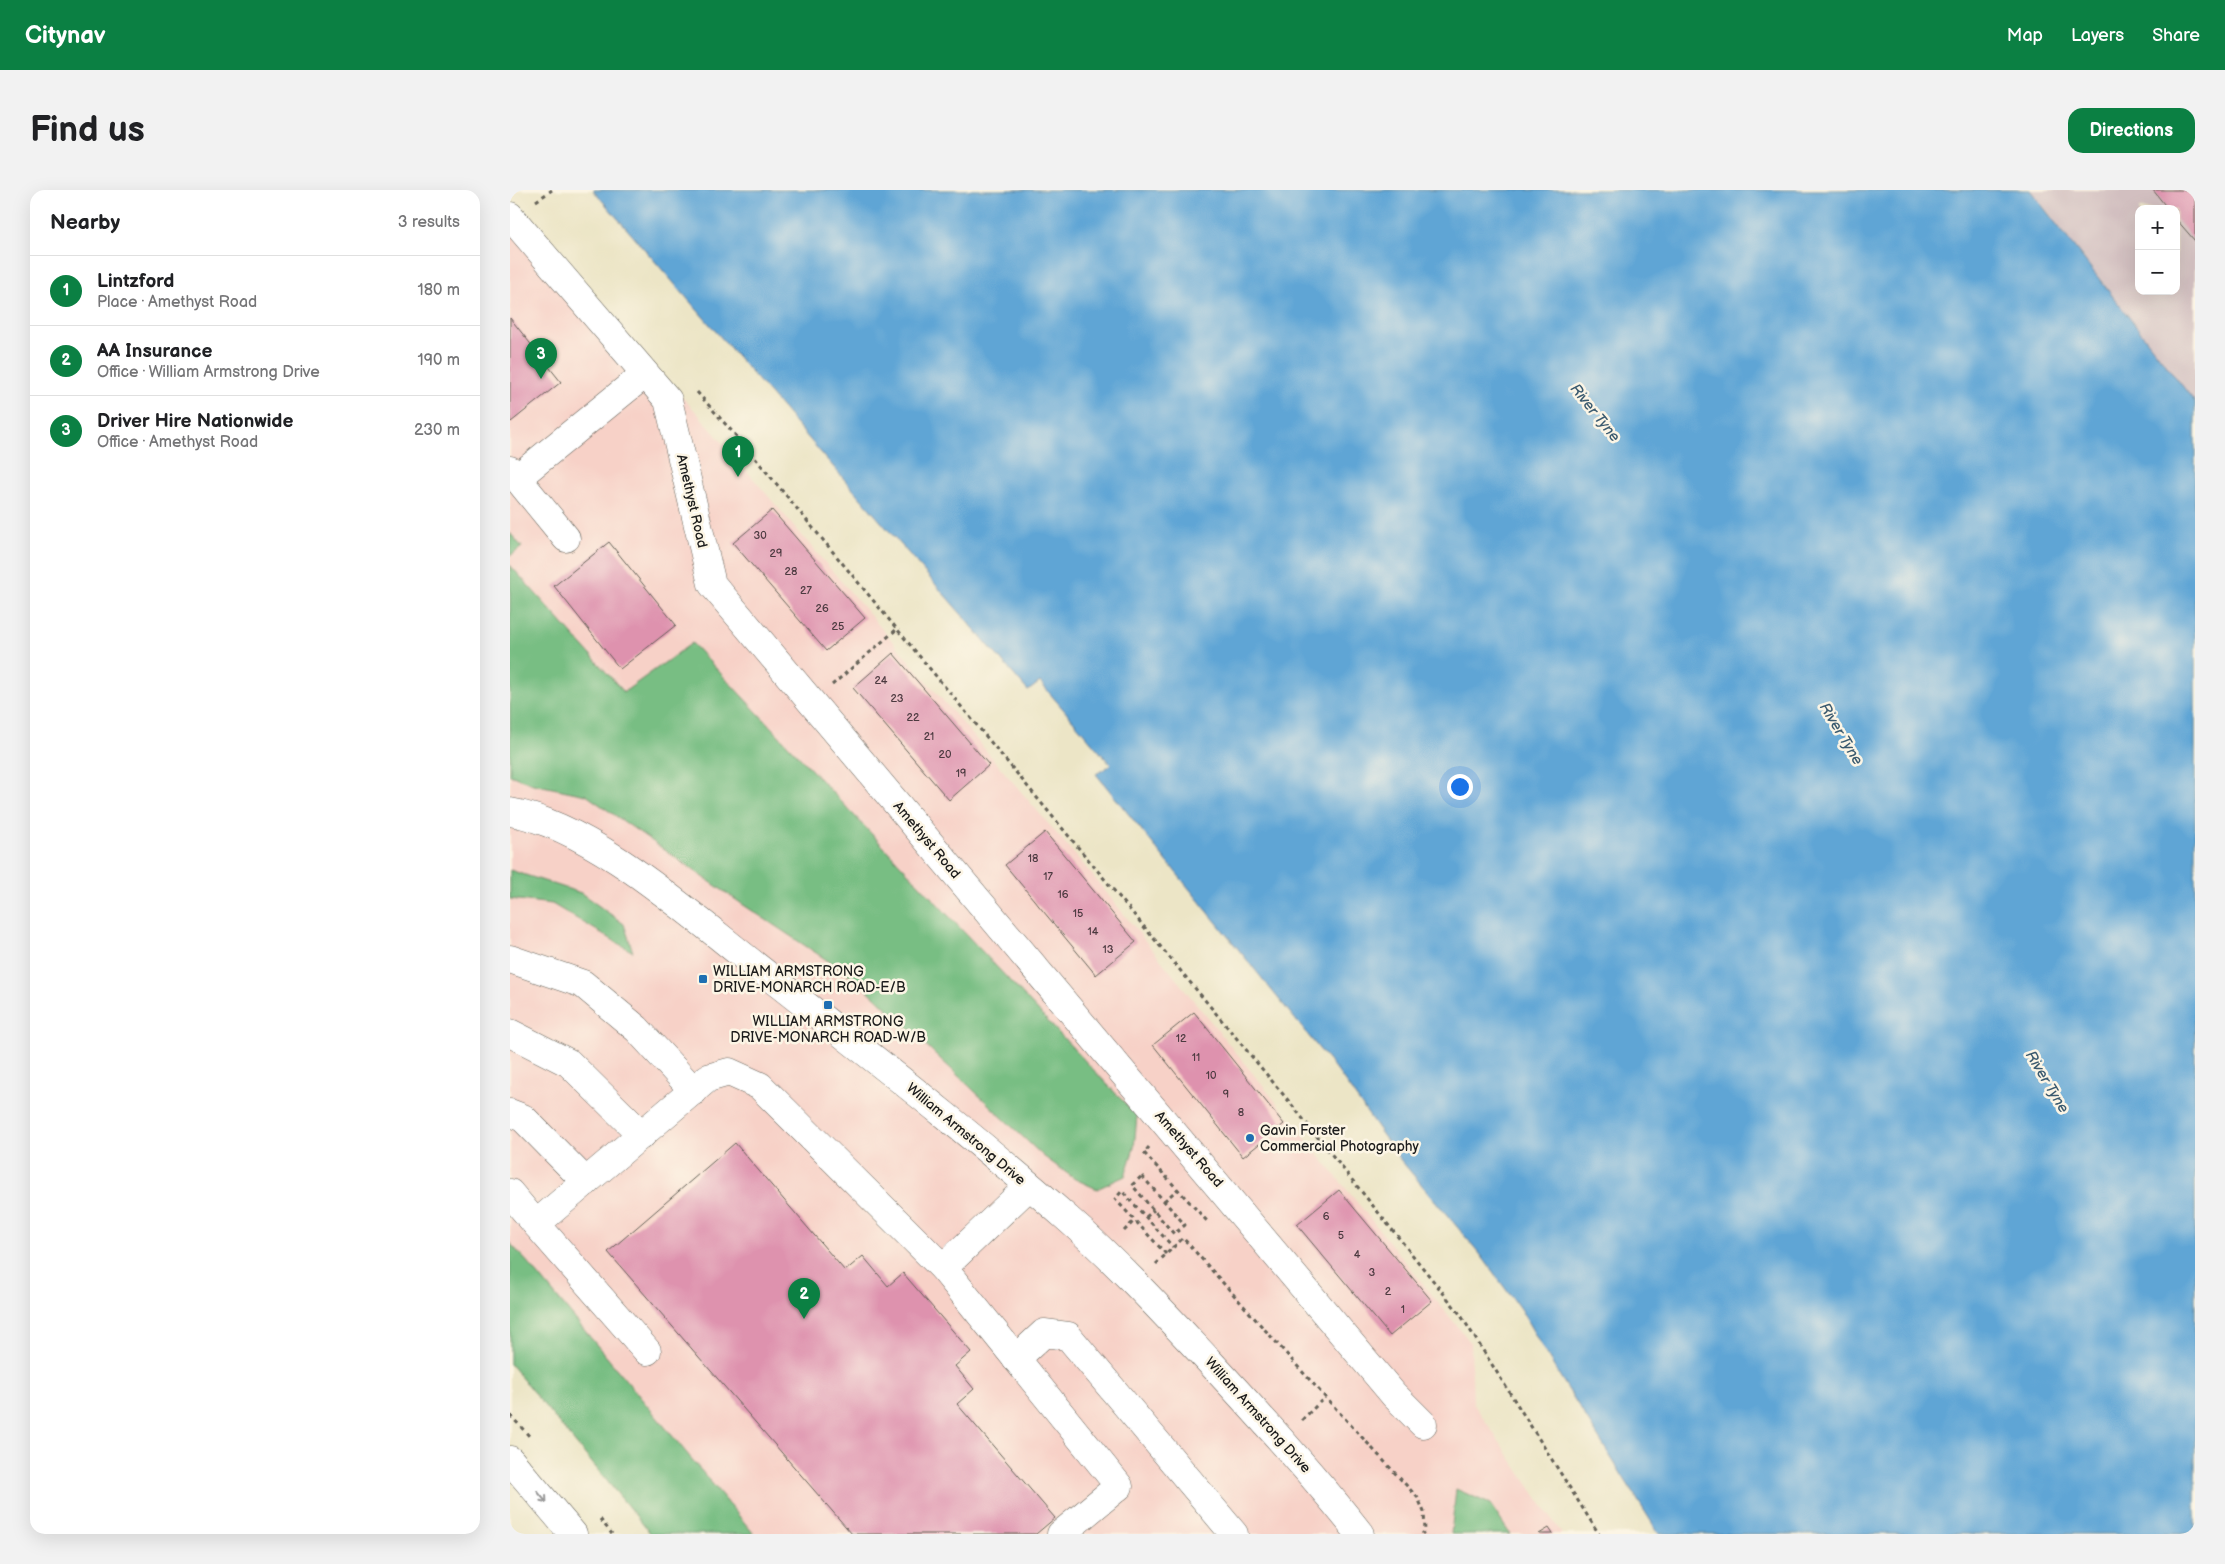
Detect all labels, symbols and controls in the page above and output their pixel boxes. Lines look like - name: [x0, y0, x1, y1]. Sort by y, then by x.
- text: Citynav: [25, 21, 106, 50]
- text: Map: [2007, 25, 2043, 46]
- text: Layers: [2071, 25, 2124, 46]
- text: Share: [2152, 25, 2200, 46]
- button: Directions: [2068, 108, 2195, 153]
- text: Find us: [30, 109, 145, 152]
- map controls: [2135, 205, 2180, 295]
- button: +: [2135, 205, 2180, 250]
- text: Nearby: [50, 210, 120, 235]
- text: 3 results: [398, 213, 460, 232]
- button: −: [2135, 250, 2180, 295]
- text: Lintzford: [97, 270, 174, 293]
- text: 1: [63, 281, 69, 300]
- text: 180 m: [418, 281, 460, 300]
- text: Place · Amethyst Road: [97, 293, 257, 312]
- pin: 3: [525, 338, 557, 379]
- text: AA Insurance: [97, 340, 212, 363]
- text: 2: [61, 351, 71, 370]
- text: 190 m: [418, 351, 460, 370]
- text: Office · William Armstrong Drive: [97, 363, 320, 382]
- water label: River Tyne: [1566, 380, 1624, 446]
- text: Driver Hire Nationwide: [97, 410, 293, 433]
- text: 3: [61, 421, 71, 440]
- text: 230 m: [414, 421, 460, 440]
- text: Office · Amethyst Road: [97, 433, 258, 452]
- pin: 1: [722, 436, 754, 477]
- street label: Amethyst Road: [673, 453, 711, 549]
- house number: 30: [753, 529, 767, 542]
- house number: 29: [770, 547, 782, 560]
- house number: 28: [785, 565, 797, 578]
- house number: 27: [800, 584, 813, 597]
- house number: 26: [815, 602, 829, 615]
- house number: 25: [832, 620, 844, 633]
- house number: 24: [874, 674, 888, 687]
- house number: 23: [890, 692, 904, 705]
- water label: River Tyne: [1815, 699, 1867, 769]
- house number: 22: [907, 711, 920, 724]
- house number: 21: [924, 730, 934, 743]
- house number: 20: [939, 748, 952, 761]
- house number: 19: [956, 767, 966, 780]
- your location: [1447, 774, 1473, 800]
- street label: Amethyst Road: [890, 798, 964, 882]
- house number: 18: [1028, 852, 1038, 865]
- house number: 17: [1043, 870, 1053, 883]
- house number: 16: [1058, 888, 1069, 901]
- house number: 15: [1073, 907, 1083, 920]
- house number: 14: [1088, 925, 1099, 938]
- house number: 13: [1102, 943, 1114, 956]
- place label: WILLIAM ARMSTRONG DRIVE-MONARCH ROAD-E/B: [713, 963, 906, 996]
- marker: WILLIAM ARMSTRONG DRIVE-MONARCH ROAD-E/B: [697, 973, 709, 985]
- marker: WILLIAM ARMSTRONG DRIVE-MONARCH ROAD-W/B: [822, 999, 834, 1011]
- place label: WILLIAM ARMSTRONG DRIVE-MONARCH ROAD-W/B: [730, 1013, 926, 1046]
- house number: 12: [1176, 1032, 1187, 1045]
- water label: River Tyne: [2021, 1047, 2073, 1117]
- house number: 11: [1192, 1051, 1200, 1064]
- house number: 10: [1206, 1069, 1217, 1082]
- street label: William Armstrong Drive: [903, 1079, 1029, 1189]
- house number: 9: [1223, 1088, 1229, 1101]
- house number: 8: [1238, 1106, 1244, 1119]
- street label: Amethyst Road: [1151, 1107, 1227, 1191]
- place label: Gavin Forster Commercial Photography: [1260, 1122, 1419, 1155]
- marker: Gavin Forster Commercial Photography: [1244, 1132, 1256, 1144]
- house number: 6: [1323, 1210, 1330, 1223]
- house number: 5: [1338, 1229, 1344, 1242]
- house number: 4: [1354, 1248, 1361, 1261]
- house number: 3: [1369, 1266, 1376, 1279]
- pin: 2: [788, 1278, 820, 1319]
- house number: 2: [1385, 1285, 1392, 1298]
- house number: 1: [1401, 1303, 1405, 1316]
- street label: William Armstrong Drive: [1202, 1354, 1314, 1476]
- one-way arrow: [536, 1490, 547, 1503]

